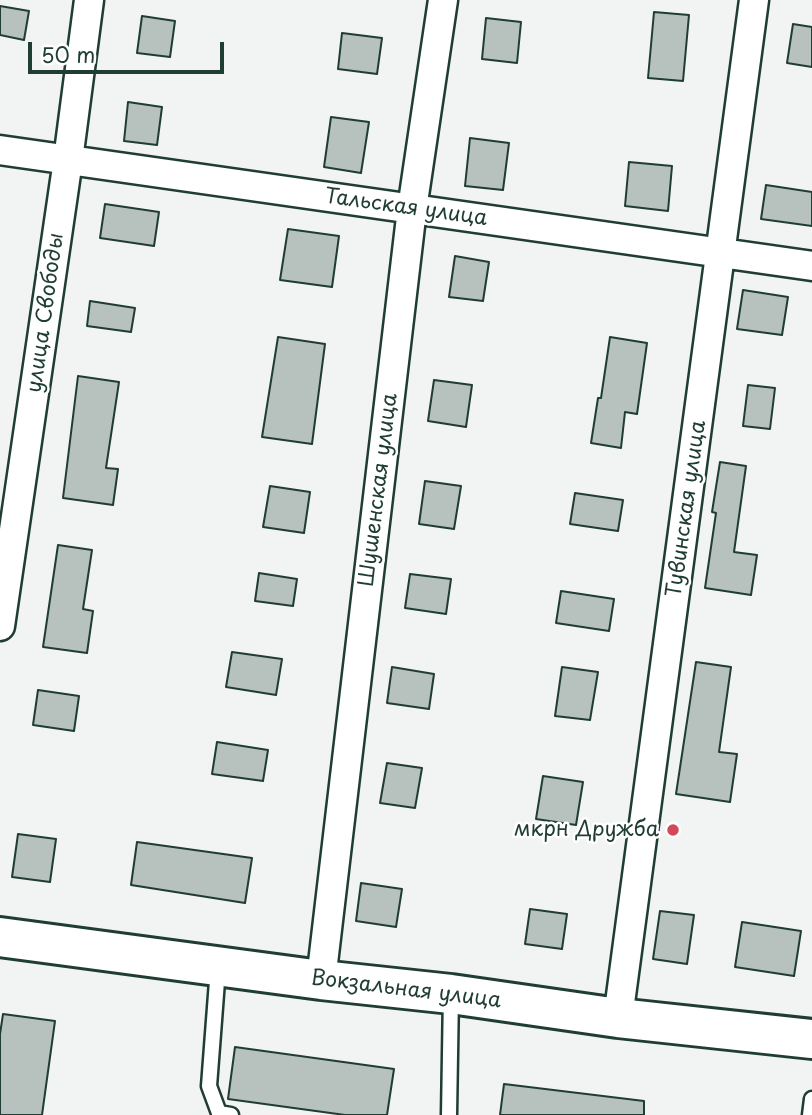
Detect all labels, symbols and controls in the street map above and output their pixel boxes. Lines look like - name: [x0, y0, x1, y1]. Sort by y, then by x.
- scale bar: [32, 28, 228, 72]
- text: 50 m: [41, 38, 95, 70]
- street label: Тальская улица: [323, 184, 489, 232]
- street label: улица Свободы: [22, 231, 70, 395]
- street label: Шушенская улица: [355, 392, 403, 588]
- street label: Тувинская улица: [662, 419, 712, 599]
- place label: мкрн Дружба: [514, 817, 659, 843]
- marker: мкрн Дружба: [665, 822, 681, 838]
- street label: Вокзальная улица: [309, 966, 503, 1014]

